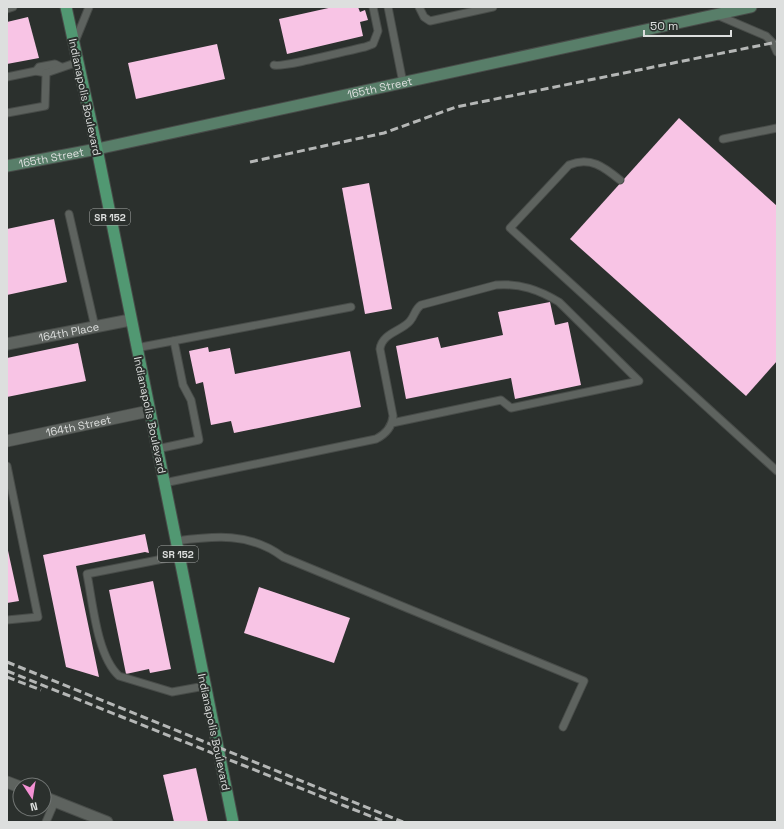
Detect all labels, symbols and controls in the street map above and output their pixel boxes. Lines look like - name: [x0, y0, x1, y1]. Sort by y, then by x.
- scale bar: [644, 12, 731, 38]
- text: 50 m: [650, 18, 678, 34]
- street label: Indianapolis Boulevard: [66, 37, 104, 157]
- street label: 165th Street: [346, 74, 414, 101]
- street label: 165th Street: [17, 145, 85, 171]
- road number: SR 152: [90, 209, 130, 225]
- street label: 164th Place: [37, 319, 100, 345]
- street label: Indianapolis Boulevard: [131, 355, 169, 475]
- street label: 164th Street: [44, 412, 112, 440]
- road number: SR 152: [158, 546, 198, 562]
- street label: Indianapolis Boulevard: [195, 672, 233, 792]
- north arrow: [12, 777, 52, 817]
- text: N: [29, 799, 39, 814]

